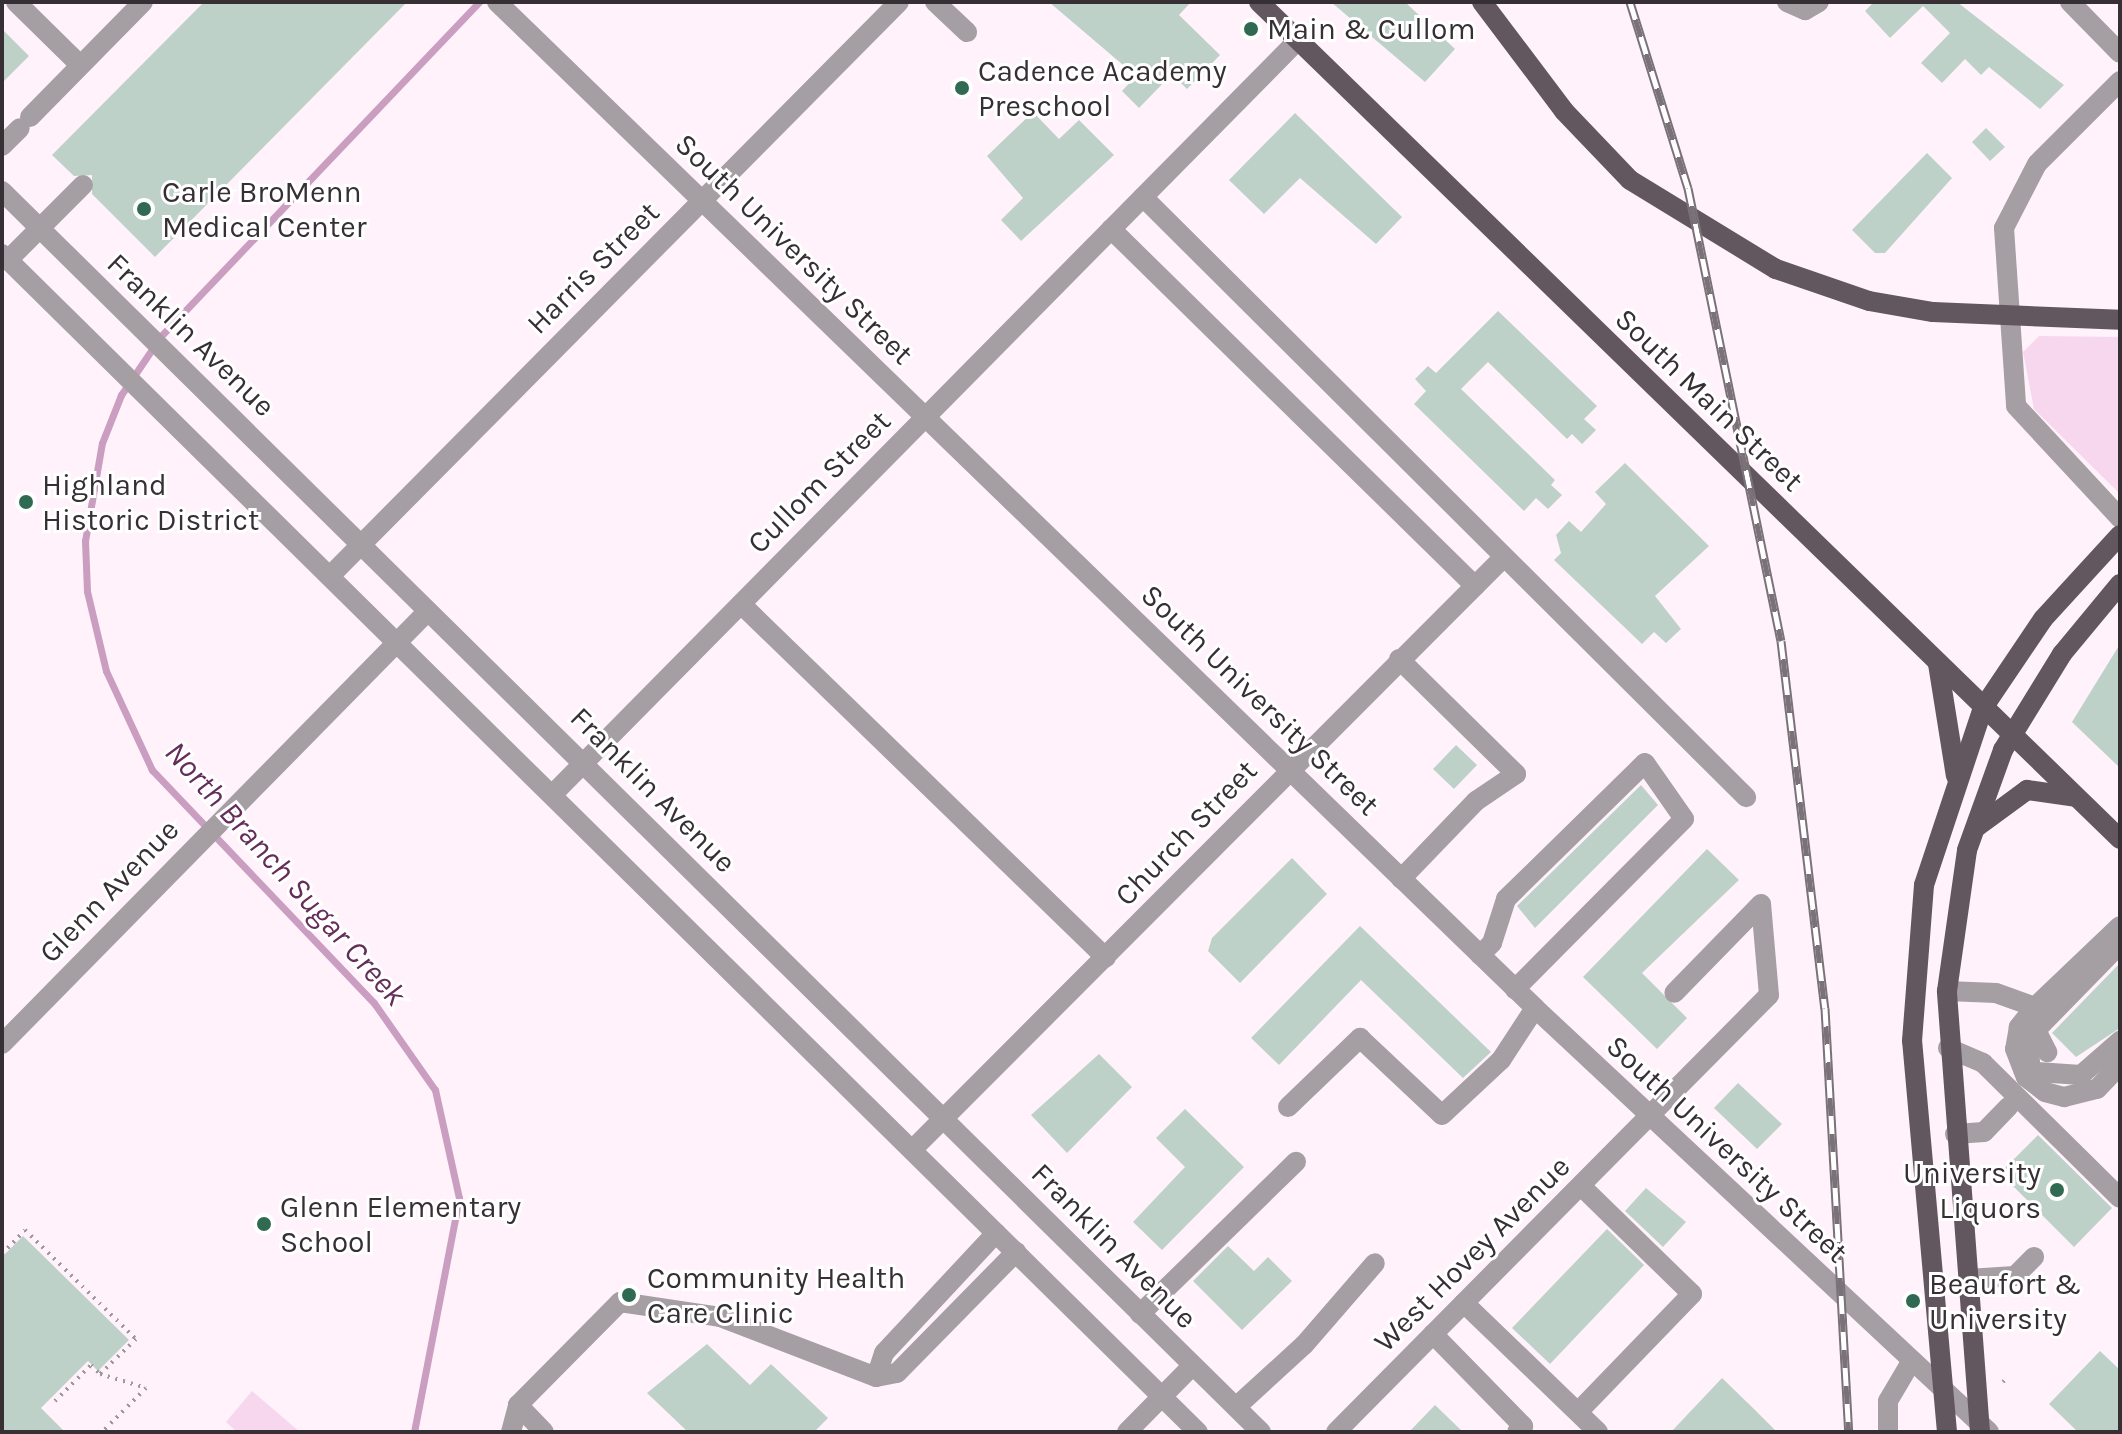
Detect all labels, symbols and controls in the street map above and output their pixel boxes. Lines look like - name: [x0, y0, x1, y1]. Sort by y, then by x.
- place label: Main & Cullom: [1267, 11, 1475, 47]
- marker: Main & Cullom: [1242, 20, 1260, 38]
- place label: Cadence Academy Preschool: [978, 53, 1227, 124]
- marker: Cadence Academy Preschool: [953, 79, 971, 97]
- street label: South University Street: [668, 126, 920, 372]
- place label: Carle BroMenn Medical Center: [162, 174, 366, 244]
- street label: Harris Street: [519, 194, 667, 342]
- marker: Carle BroMenn Medical Center: [133, 198, 155, 220]
- street label: Franklin Avenue: [100, 246, 282, 424]
- street label: South Main Street: [1607, 301, 1811, 499]
- street label: Cullom Street: [740, 403, 898, 561]
- place label: Highland Historic District: [42, 467, 259, 538]
- marker: Highland Historic District: [17, 493, 35, 511]
- street label: South University Street: [1134, 577, 1386, 823]
- street label: Franklin Avenue: [563, 700, 743, 880]
- water label: North Branch Sugar Creek: [156, 734, 414, 1014]
- street label: Church Street: [1108, 753, 1264, 913]
- street label: Glenn Avenue: [32, 812, 186, 970]
- street label: South University Street: [1599, 1028, 1855, 1270]
- street label: West Hovey Avenue: [1367, 1149, 1577, 1359]
- place label: University Liquors: [1903, 1155, 2041, 1226]
- street label: Franklin Avenue: [1024, 1156, 1204, 1336]
- marker: University Liquors: [2048, 1181, 2066, 1199]
- place label: Glenn Elementary School: [280, 1189, 521, 1260]
- marker: Glenn Elementary School: [255, 1215, 273, 1233]
- place label: Community Health Care Clinic: [647, 1260, 905, 1330]
- place label: Beaufort & University: [1929, 1266, 2081, 1336]
- marker: Community Health Care Clinic: [618, 1284, 640, 1306]
- marker: Beaufort & University: [1904, 1292, 1922, 1310]

